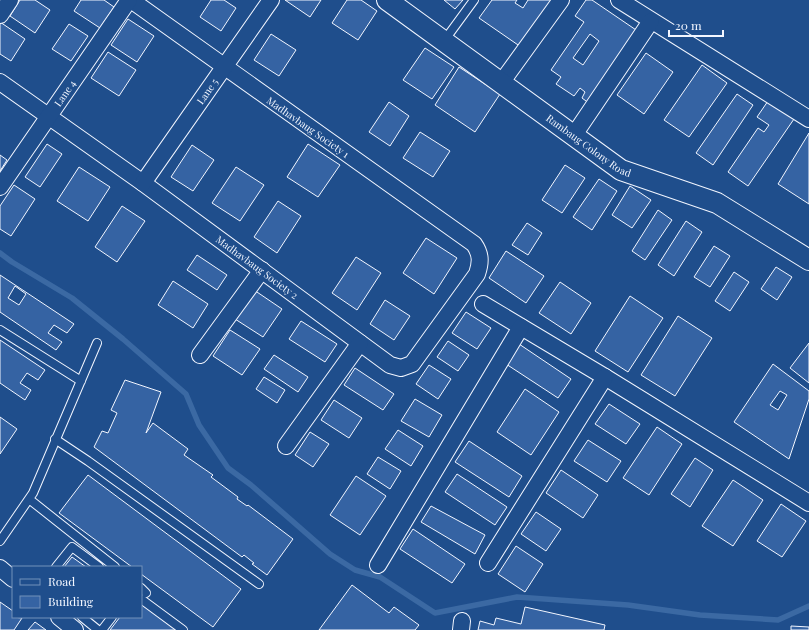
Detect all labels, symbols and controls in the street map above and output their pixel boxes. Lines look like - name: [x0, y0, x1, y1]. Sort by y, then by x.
- scale bar: [669, 12, 723, 38]
- text: 20 m: [675, 17, 702, 33]
- street label: Lane 5: [193, 76, 221, 107]
- street label: Lane 4: [51, 77, 79, 109]
- street label: Madhavbaug Society 1: [264, 93, 352, 161]
- street label: Rambaug Colony Road: [543, 111, 633, 180]
- street label: Madhavbaug Society 2: [213, 232, 301, 302]
- legend: [12, 566, 142, 618]
- text: Road: [48, 573, 75, 589]
- text: Building: [48, 593, 94, 609]

